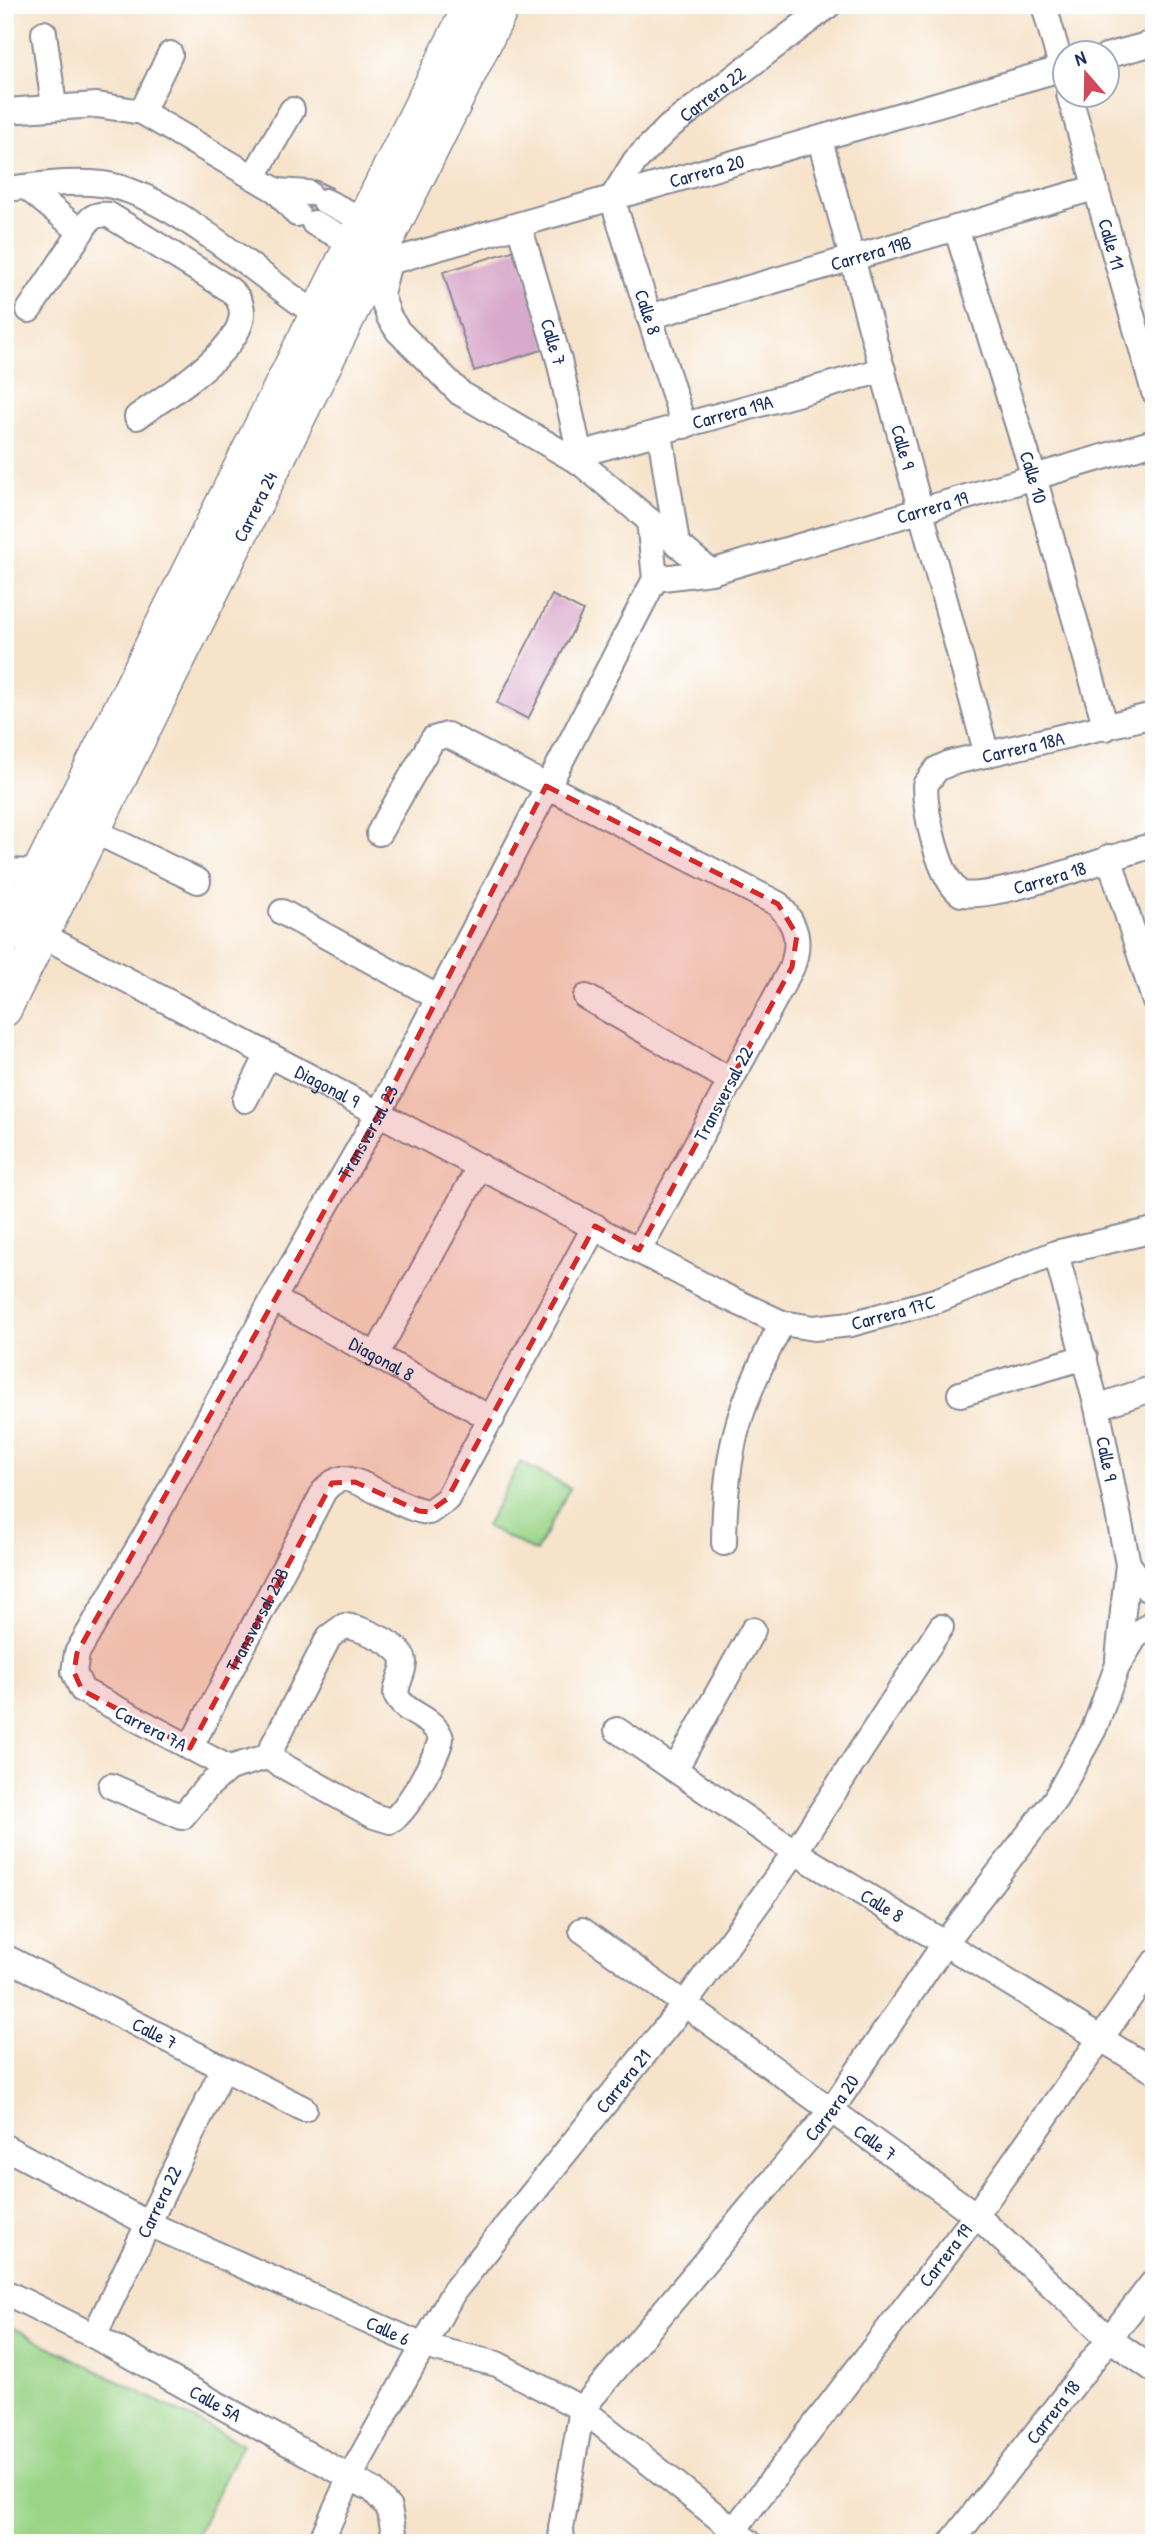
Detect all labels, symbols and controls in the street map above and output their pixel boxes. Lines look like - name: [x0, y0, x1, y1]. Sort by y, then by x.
- north arrow: [1050, 38, 1120, 108]
- text: N: [1071, 44, 1089, 72]
- street label: Carrera 22: [674, 60, 751, 128]
- street label: Carrera 20: [666, 148, 747, 194]
- street label: Calle 11: [1092, 216, 1131, 273]
- street label: Carrera 19B: [827, 229, 914, 277]
- street label: Calle 8: [628, 286, 668, 338]
- street label: Calle 7: [534, 316, 573, 368]
- street label: Carrera 19A: [689, 388, 775, 435]
- street label: Calle 9: [885, 422, 922, 472]
- street label: Calle 10: [1014, 448, 1054, 506]
- street label: Carrera 24: [227, 467, 283, 546]
- street label: Carrera 19: [893, 484, 971, 530]
- street label: Carrera 18A: [979, 725, 1067, 769]
- street label: Carrera 18: [1011, 854, 1089, 900]
- street label: Transversal 22: [687, 1042, 759, 1146]
- street label: Diagonal 9: [291, 1058, 364, 1114]
- street label: Transversal 23: [331, 1081, 404, 1184]
- street label: Carrera 17C: [848, 1288, 938, 1336]
- street label: Diagonal 8: [345, 1330, 419, 1387]
- street label: Calle 9: [1090, 1434, 1124, 1483]
- street label: Transversal 22B: [219, 1563, 295, 1676]
- street label: Carrera 7A: [110, 1699, 192, 1757]
- street label: Calle 8: [856, 1882, 909, 1928]
- street label: Calle 7: [128, 2011, 182, 2055]
- street label: Carrera 21: [589, 2044, 657, 2118]
- street label: Carrera 20: [798, 2070, 865, 2147]
- street label: Calle 7: [848, 2118, 902, 2167]
- street label: Carrera 22: [130, 2161, 187, 2242]
- street label: Carrera 19: [913, 2218, 978, 2292]
- street label: Calle 6: [362, 2309, 414, 2352]
- street label: Carrera 18: [1020, 2374, 1086, 2449]
- street label: Calle 5A: [185, 2378, 246, 2428]

